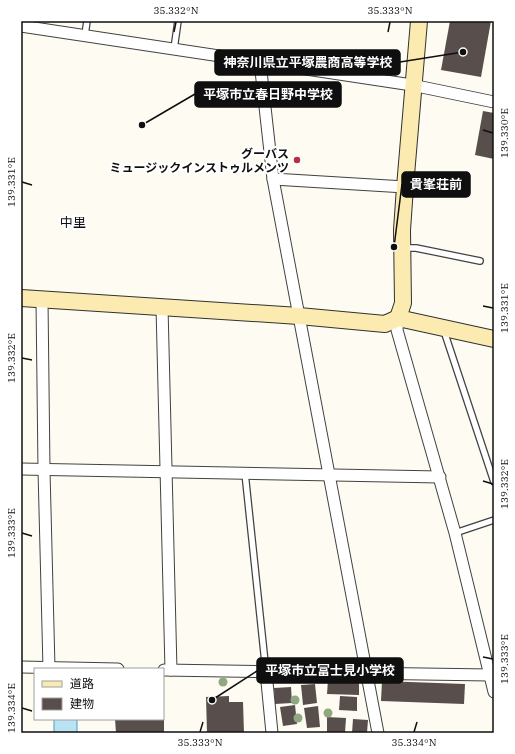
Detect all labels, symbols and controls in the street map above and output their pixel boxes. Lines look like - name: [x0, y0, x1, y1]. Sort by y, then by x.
- text: 35.332°N: [153, 4, 199, 17]
- text: 35.333°N: [367, 4, 413, 17]
- callout: 神奈川県立平塚農商高等学校: [215, 50, 400, 75]
- text: 神奈川県立平塚農商高等学校: [223, 54, 393, 71]
- callout: 平塚市立春日野中学校: [195, 82, 341, 107]
- text: 平塚市立春日野中学校: [203, 86, 333, 103]
- text: 139.330°E: [498, 108, 511, 158]
- place label: グーバス ミュージックインストゥルメンツ: [109, 146, 289, 175]
- marker: グーバス ミュージックインストゥルメンツ: [292, 155, 302, 165]
- text: 139.331°E: [5, 157, 18, 207]
- callout: 貴峯荘前: [402, 172, 470, 197]
- text: 貴峯荘前: [410, 176, 462, 193]
- district label: 中里: [60, 214, 86, 231]
- text: 139.331°E: [498, 283, 511, 333]
- text: 139.332°E: [5, 333, 18, 383]
- text: 139.332°E: [498, 459, 511, 509]
- text: 139.333°E: [5, 508, 18, 558]
- text: 139.333°E: [498, 634, 511, 684]
- callout: 平塚市立富士見小学校: [257, 658, 403, 683]
- text: 平塚市立富士見小学校: [265, 662, 395, 679]
- legend: [34, 668, 164, 720]
- text: 道路: [70, 676, 94, 691]
- text: 139.334°E: [5, 683, 18, 733]
- text: 建物: [70, 696, 94, 711]
- text: 35.333°N: [177, 736, 223, 749]
- text: 35.334°N: [391, 736, 437, 749]

